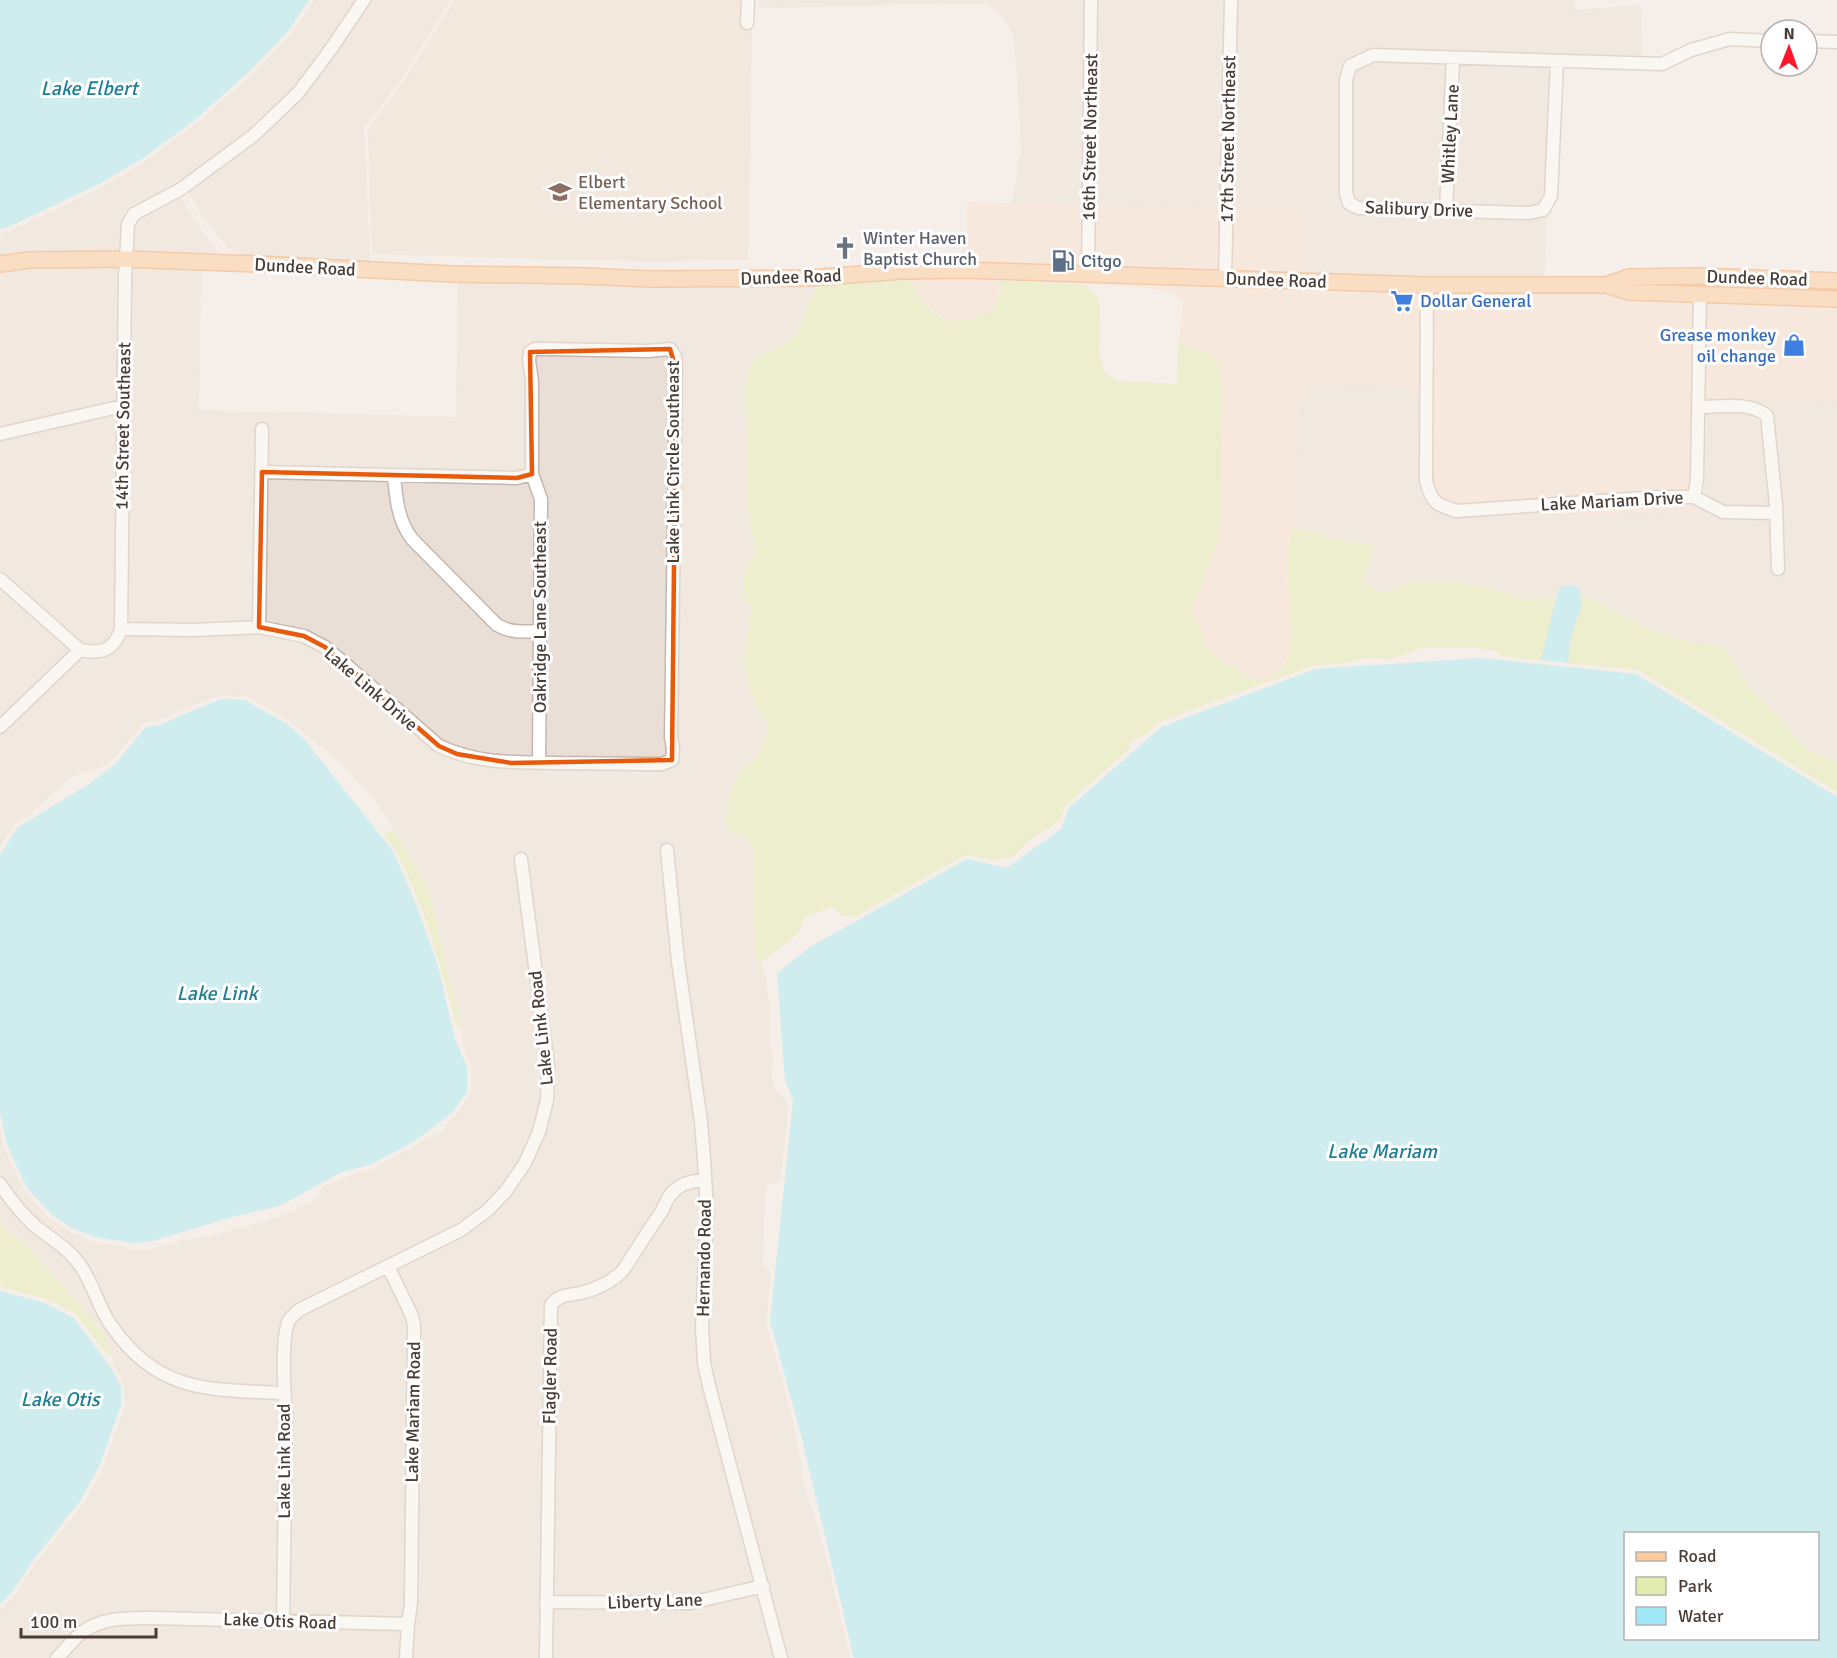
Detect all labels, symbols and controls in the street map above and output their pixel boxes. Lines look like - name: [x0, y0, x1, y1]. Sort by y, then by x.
- north arrow: [1759, 18, 1819, 78]
- text: N: [1784, 24, 1795, 44]
- street label: 16th Street Northeast: [1078, 53, 1102, 221]
- street label: 17th Street Northeast: [1216, 55, 1240, 223]
- water label: Lake Elbert: [41, 76, 139, 101]
- street label: Whitley Lane: [1436, 84, 1464, 184]
- place label: Elbert Elementary School: [578, 171, 723, 214]
- school or university icon: Elbert Elementary School: [547, 179, 573, 205]
- street label: Salibury Drive: [1365, 196, 1473, 222]
- place label: Winter Haven Baptist Church: [863, 227, 977, 270]
- church icon: Winter Haven Baptist Church: [832, 235, 858, 261]
- fuel station icon: Citgo: [1050, 248, 1076, 274]
- place label: Citgo: [1081, 250, 1122, 272]
- street label: Dundee Road: [254, 253, 356, 281]
- street label: Dundee Road: [740, 264, 842, 290]
- street label: Dundee Road: [1706, 265, 1808, 291]
- street label: Dundee Road: [1225, 267, 1327, 293]
- supermarket icon: Dollar General: [1389, 288, 1415, 314]
- place label: Dollar General: [1420, 290, 1531, 312]
- place label: Grease monkey oil change: [1660, 324, 1777, 367]
- shop icon: Grease monkey oil change: [1781, 332, 1807, 358]
- street label: 14th Street Southeast: [111, 342, 135, 510]
- street label: Lake Link Circle Southeast: [662, 361, 684, 563]
- street label: Lake Mariam Drive: [1540, 486, 1684, 516]
- street label: Oakridge Lane Southeast: [529, 521, 551, 713]
- street label: Lake Link Drive: [320, 642, 422, 736]
- street label: Lake Link Road: [524, 970, 558, 1086]
- water label: Lake Link: [177, 981, 259, 1006]
- water label: Lake Mariam: [1327, 1139, 1438, 1164]
- street label: Hernando Road: [692, 1199, 716, 1317]
- street label: Flagler Road: [538, 1328, 562, 1424]
- street label: Lake Mariam Road: [401, 1341, 425, 1483]
- water label: Lake Otis: [21, 1387, 102, 1412]
- street label: Lake Link Road: [273, 1403, 295, 1519]
- legend: [1624, 1532, 1819, 1640]
- text: Road: [1678, 1545, 1717, 1567]
- text: Park: [1678, 1575, 1713, 1597]
- street label: Liberty Lane: [607, 1588, 703, 1614]
- scale bar: [21, 1601, 156, 1639]
- text: Water: [1678, 1605, 1724, 1627]
- street label: Lake Otis Road: [223, 1608, 337, 1634]
- text: 100 m: [30, 1611, 77, 1633]

